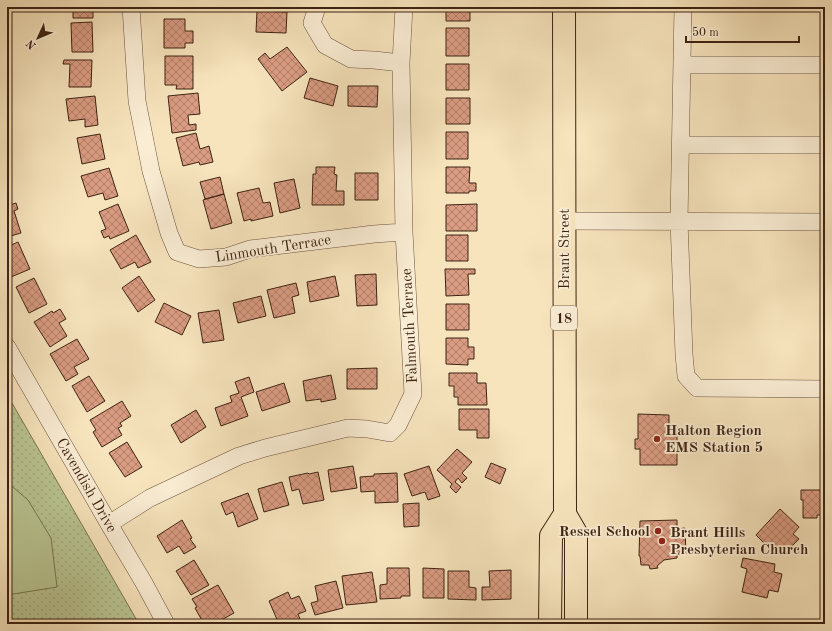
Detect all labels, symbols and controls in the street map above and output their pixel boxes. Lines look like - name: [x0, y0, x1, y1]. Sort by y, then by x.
- north arrow: [18, 18, 58, 58]
- scale bar: [686, 18, 799, 44]
- text: 50 m: [692, 26, 719, 39]
- text: N: [25, 37, 39, 51]
- street label: Brant Street: [558, 208, 573, 290]
- street label: Linmouth Terrace: [214, 233, 332, 266]
- street label: Falmouth Terrace: [400, 268, 421, 384]
- road number: 18: [551, 306, 577, 330]
- place label: Halton Region EMS Station 5: [665, 424, 763, 456]
- marker: Halton Region EMS Station 5: [652, 434, 662, 444]
- street label: Cavendish Drive: [53, 436, 119, 535]
- place label: Ressel School: [559, 525, 650, 540]
- marker: Ressel School: [653, 526, 663, 536]
- place label: Brant Hills Presbyterian Church: [670, 526, 808, 558]
- marker: Brant Hills Presbyterian Church: [657, 536, 667, 546]

